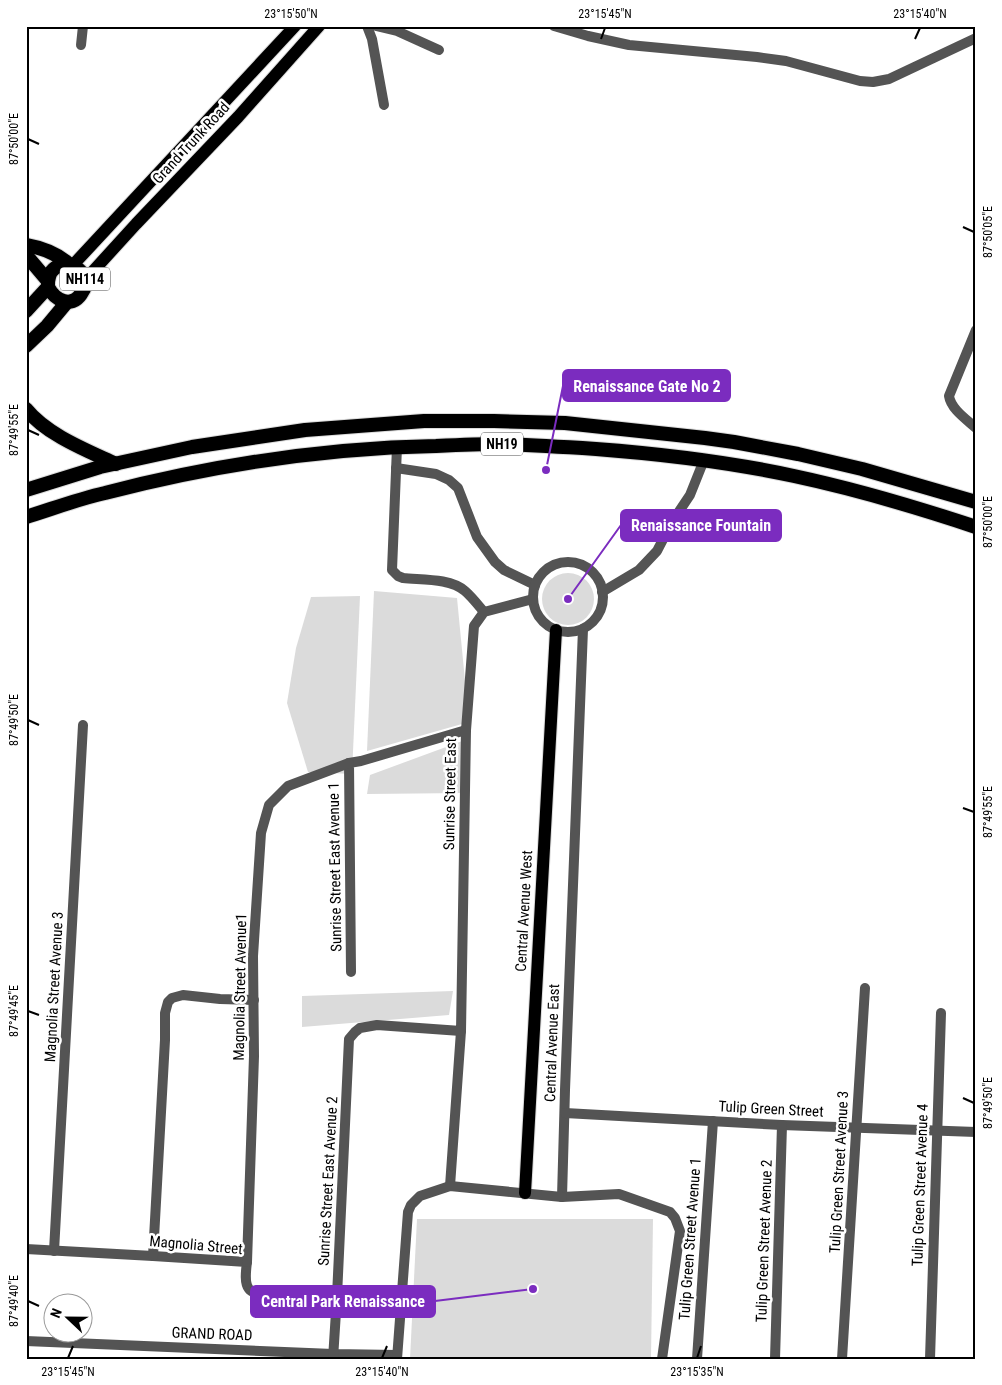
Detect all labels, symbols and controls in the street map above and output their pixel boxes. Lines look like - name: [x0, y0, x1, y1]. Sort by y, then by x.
- text: 23°15'50"N: [264, 7, 318, 21]
- text: 23°15'45"N: [578, 7, 632, 21]
- text: 23°15'40"N: [893, 7, 947, 21]
- street label: Grand Trunk Road: [149, 99, 233, 187]
- text: 87°50'00"E: [7, 113, 21, 165]
- text: 87°50'05"E: [981, 206, 995, 258]
- road number: NH114: [60, 268, 110, 290]
- callout: Renaissance Gate No 2: [563, 370, 730, 401]
- text: Renaissance Gate No 2: [573, 377, 721, 396]
- text: 87°49'55"E: [7, 404, 21, 456]
- road number: NH19: [481, 432, 523, 456]
- text: 87°50'00"E: [981, 496, 995, 548]
- callout: Renaissance Fountain: [621, 510, 781, 541]
- text: Renaissance Fountain: [631, 516, 771, 535]
- text: 87°49'50"E: [7, 694, 21, 746]
- street label: Sunrise Street East: [440, 738, 460, 850]
- street label: Sunrise Street East Avenue 1: [325, 782, 345, 952]
- text: 87°49'55"E: [981, 786, 995, 838]
- street label: Central Avenue West: [512, 850, 536, 972]
- street label: Magnolia Street Avenue 3: [41, 911, 67, 1063]
- street label: Magnolia Street Avenue1: [230, 913, 250, 1061]
- street label: Central Avenue East: [541, 984, 563, 1102]
- text: 87°49'45"E: [7, 985, 21, 1037]
- text: 87°49'50"E: [981, 1077, 995, 1129]
- street label: Tulip Green Street Avenue 3: [826, 1090, 852, 1254]
- street label: Sunrise Street East Avenue 2: [315, 1096, 341, 1266]
- street label: Tulip Green Street: [718, 1097, 824, 1121]
- street label: Tulip Green Street Avenue 4: [908, 1103, 932, 1267]
- street label: Tulip Green Street Avenue 1: [675, 1157, 705, 1321]
- street label: Tulip Green Street Avenue 2: [752, 1159, 776, 1323]
- street label: Magnolia Street: [149, 1232, 243, 1258]
- text: 87°49'40"E: [7, 1275, 21, 1327]
- callout: Central Park Renaissance: [251, 1286, 435, 1317]
- north arrow: [42, 1292, 92, 1342]
- text: Central Park Renaissance: [261, 1292, 425, 1311]
- text: N: [47, 1306, 65, 1320]
- street label: GRAND ROAD: [171, 1324, 253, 1344]
- text: 23°15'45"N: [41, 1365, 95, 1379]
- text: 23°15'40"N: [355, 1365, 409, 1379]
- text: 23°15'35"N: [670, 1365, 724, 1379]

